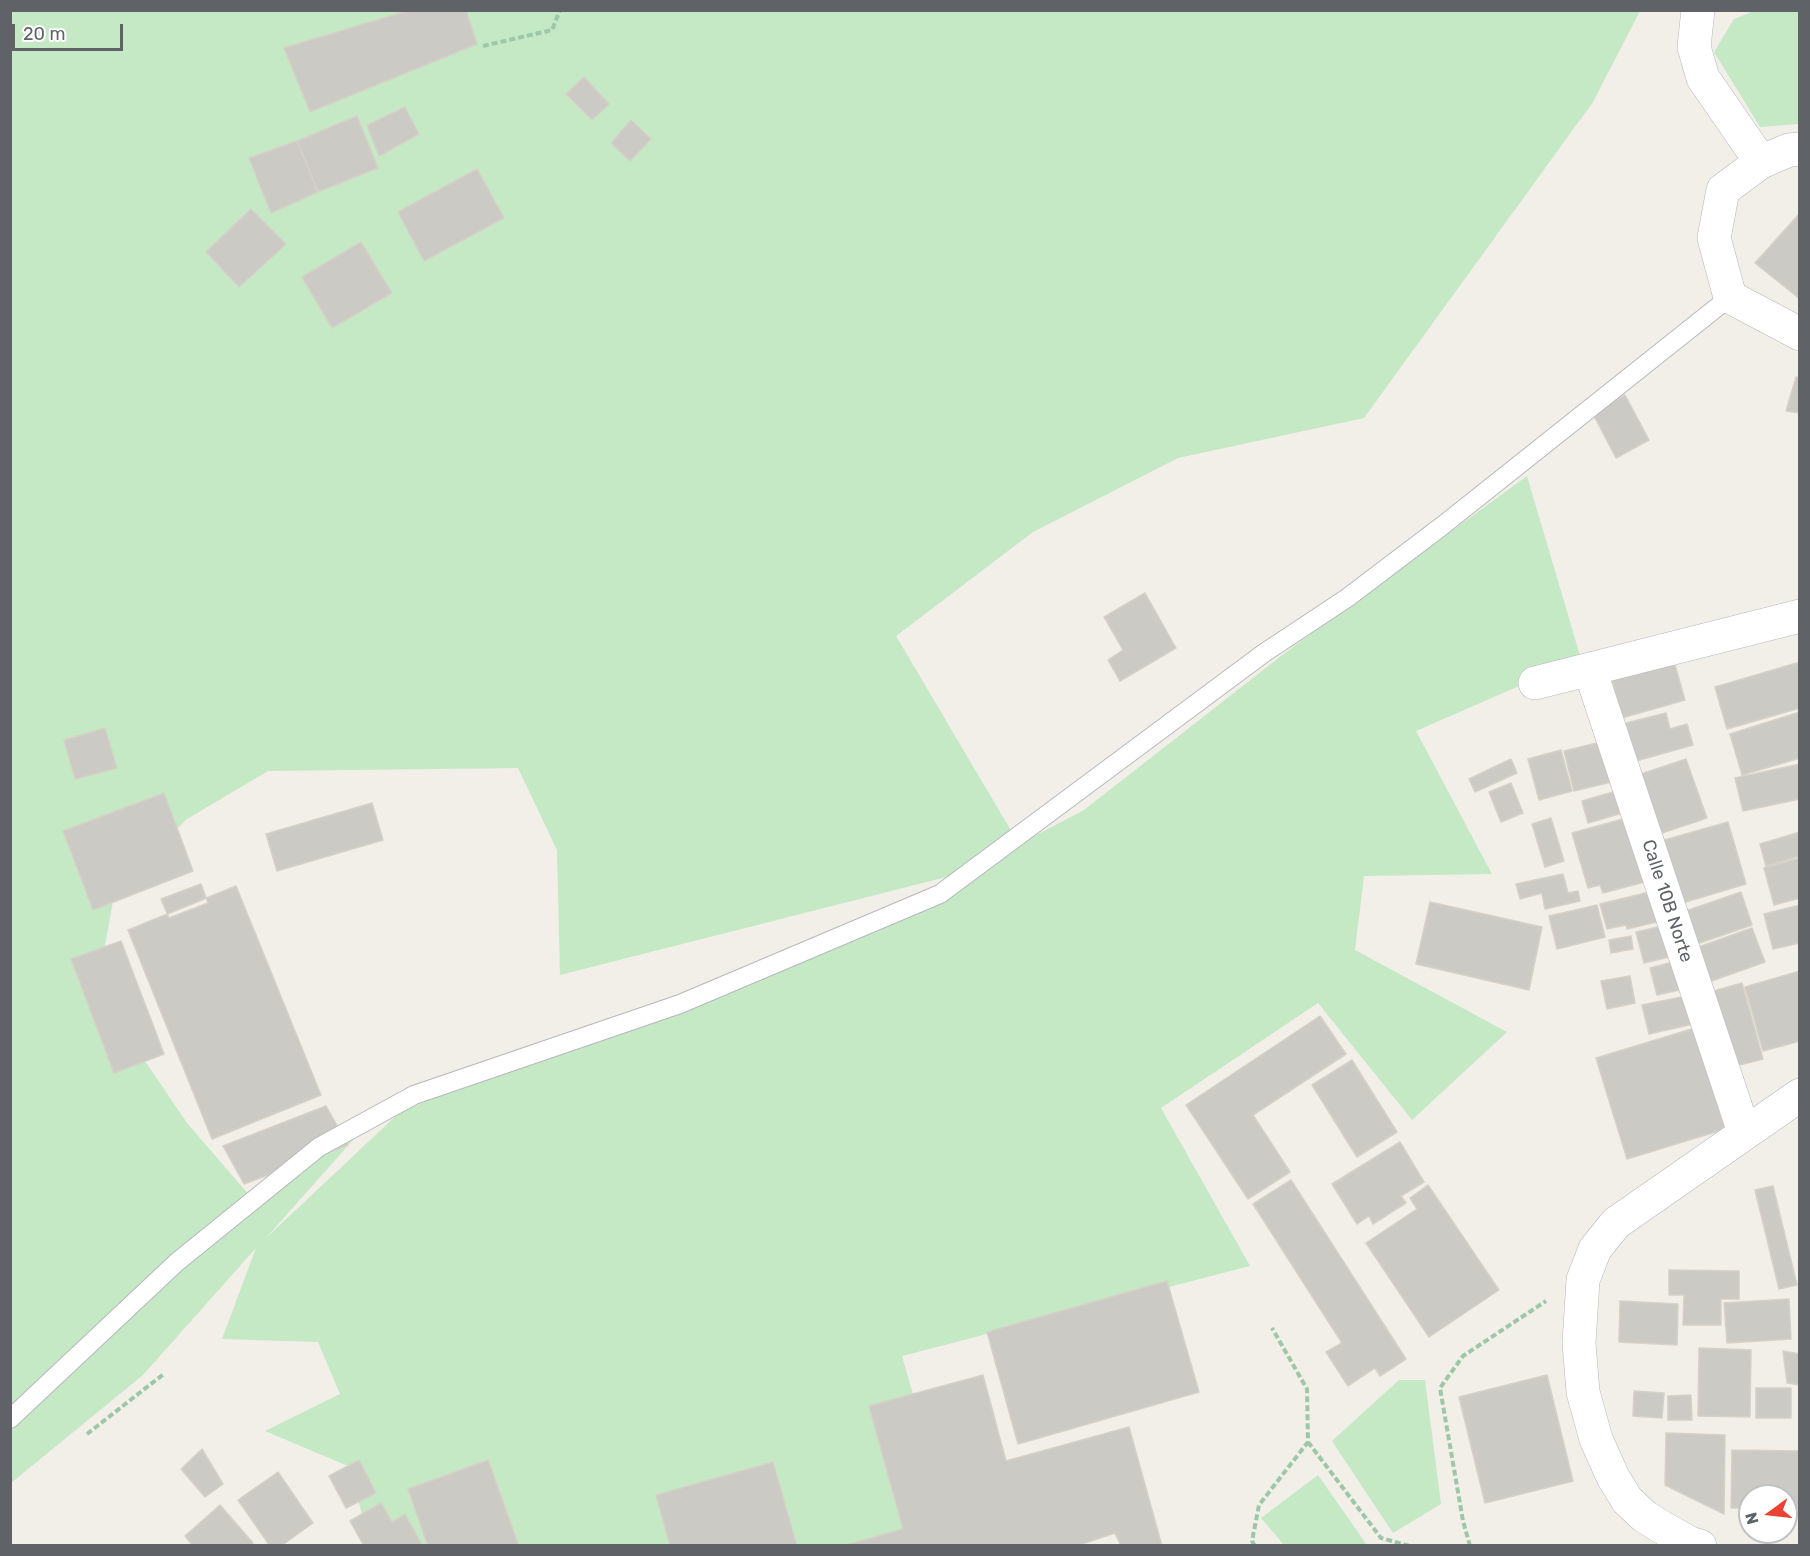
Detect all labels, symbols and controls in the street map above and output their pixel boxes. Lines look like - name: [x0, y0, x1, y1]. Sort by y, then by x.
- scale bar: [15, 12, 126, 50]
- text: 20 m: [23, 23, 65, 45]
- street label: Calle 10B Norte: [1637, 837, 1697, 965]
- north arrow: [1738, 1484, 1798, 1544]
- text: N: [1741, 1510, 1763, 1526]

